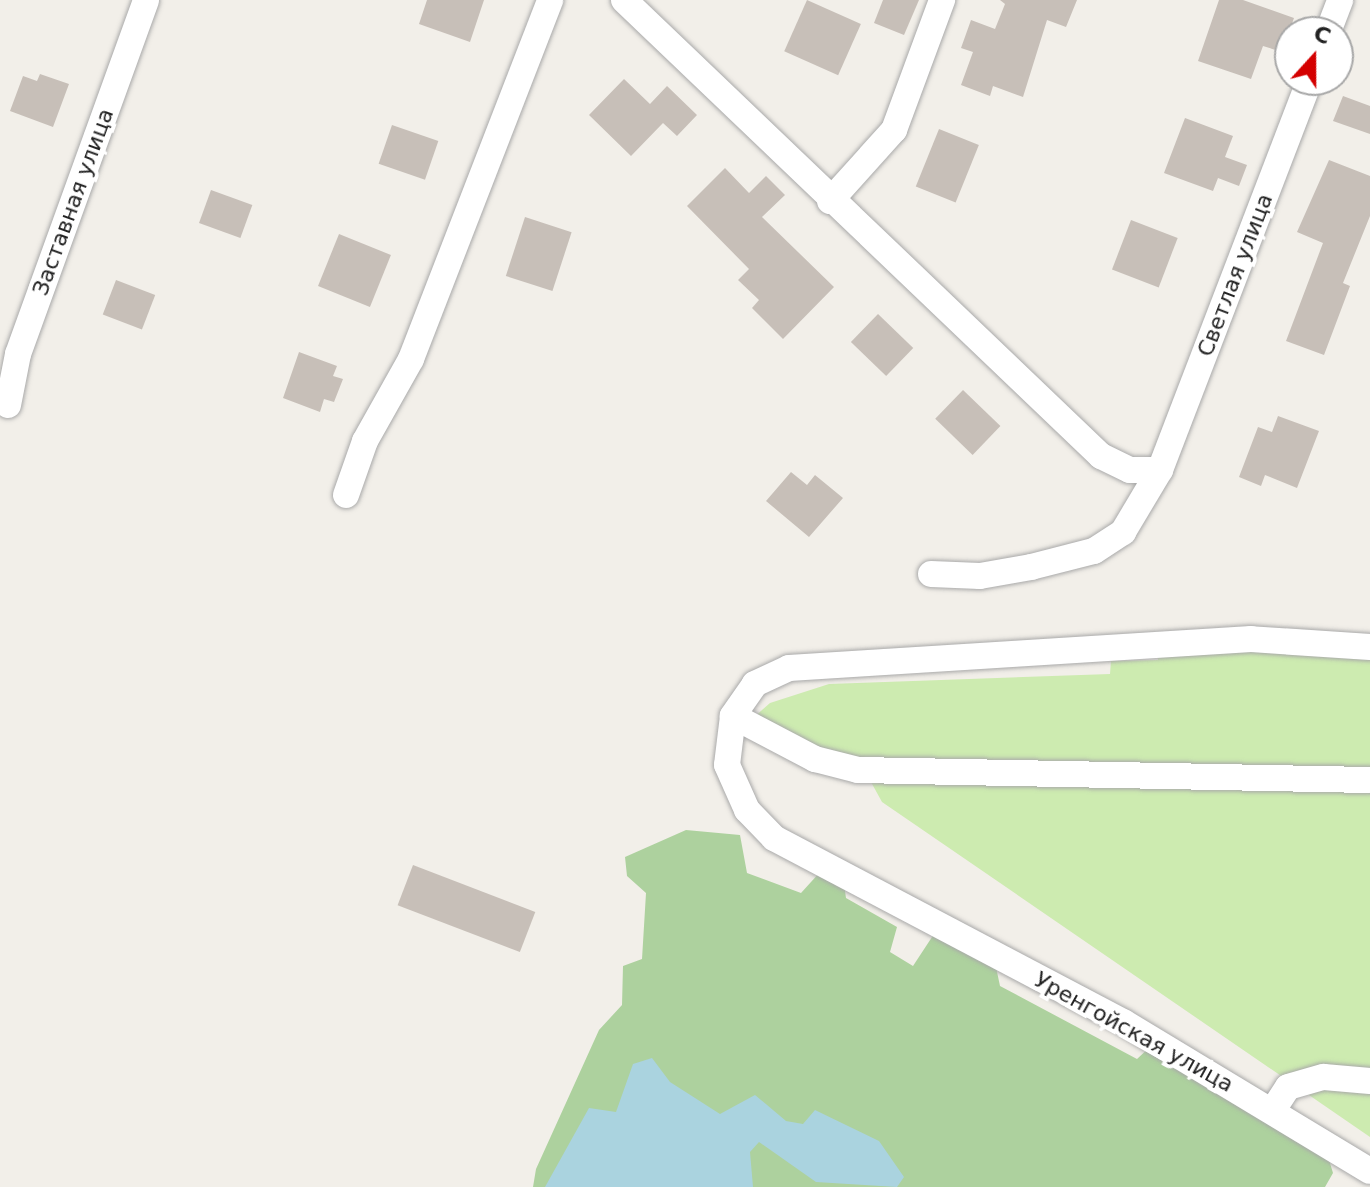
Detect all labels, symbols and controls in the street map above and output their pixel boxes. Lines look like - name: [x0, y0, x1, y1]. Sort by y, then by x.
- north arrow: [1274, 16, 1354, 96]
- text: С: [1310, 20, 1334, 50]
- street label: Заставная улица: [27, 105, 119, 299]
- street label: Светлая улица: [1192, 190, 1278, 360]
- street label: Уренгойская улица: [1030, 966, 1238, 1098]

